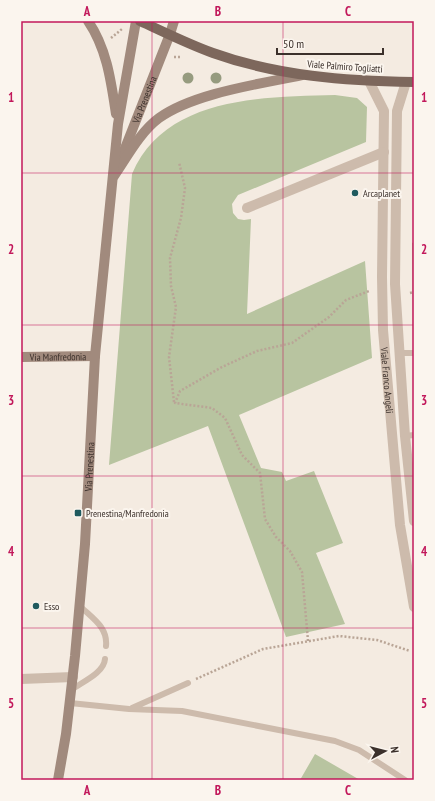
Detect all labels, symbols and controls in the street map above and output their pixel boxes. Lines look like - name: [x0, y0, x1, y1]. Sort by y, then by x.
- text: A: [83, 3, 91, 20]
- text: B: [215, 3, 221, 20]
- text: C: [345, 3, 351, 20]
- scale bar: [277, 30, 383, 56]
- text: 50 m: [283, 36, 304, 51]
- street label: Viale Palmiro Togliatti: [306, 57, 383, 76]
- street label: Via Prenestina: [129, 74, 160, 126]
- text: 1: [8, 89, 14, 106]
- text: 1: [421, 89, 427, 106]
- place label: Arcaplanet: [363, 187, 400, 200]
- marker: Arcaplanet: [350, 188, 360, 198]
- text: 2: [8, 241, 14, 258]
- text: 2: [421, 241, 427, 258]
- street label: Viale Franco Angeli: [377, 346, 396, 414]
- street label: Via Manfredonia: [29, 350, 86, 364]
- text: 3: [8, 392, 14, 409]
- text: 3: [421, 392, 427, 409]
- street label: Via Prenestina: [82, 442, 97, 493]
- place label: Prenestina/Manfredonia: [86, 507, 169, 520]
- marker: Prenestina/Manfredonia: [73, 508, 83, 518]
- text: 4: [8, 543, 15, 560]
- text: 4: [421, 543, 428, 560]
- place label: Esso: [44, 600, 59, 613]
- marker: Esso: [31, 601, 41, 611]
- text: 5: [8, 695, 14, 712]
- text: 5: [421, 695, 427, 712]
- north arrow: [365, 731, 405, 771]
- text: N: [388, 746, 402, 754]
- text: A: [83, 782, 91, 799]
- text: B: [215, 782, 221, 799]
- text: C: [345, 782, 351, 799]

